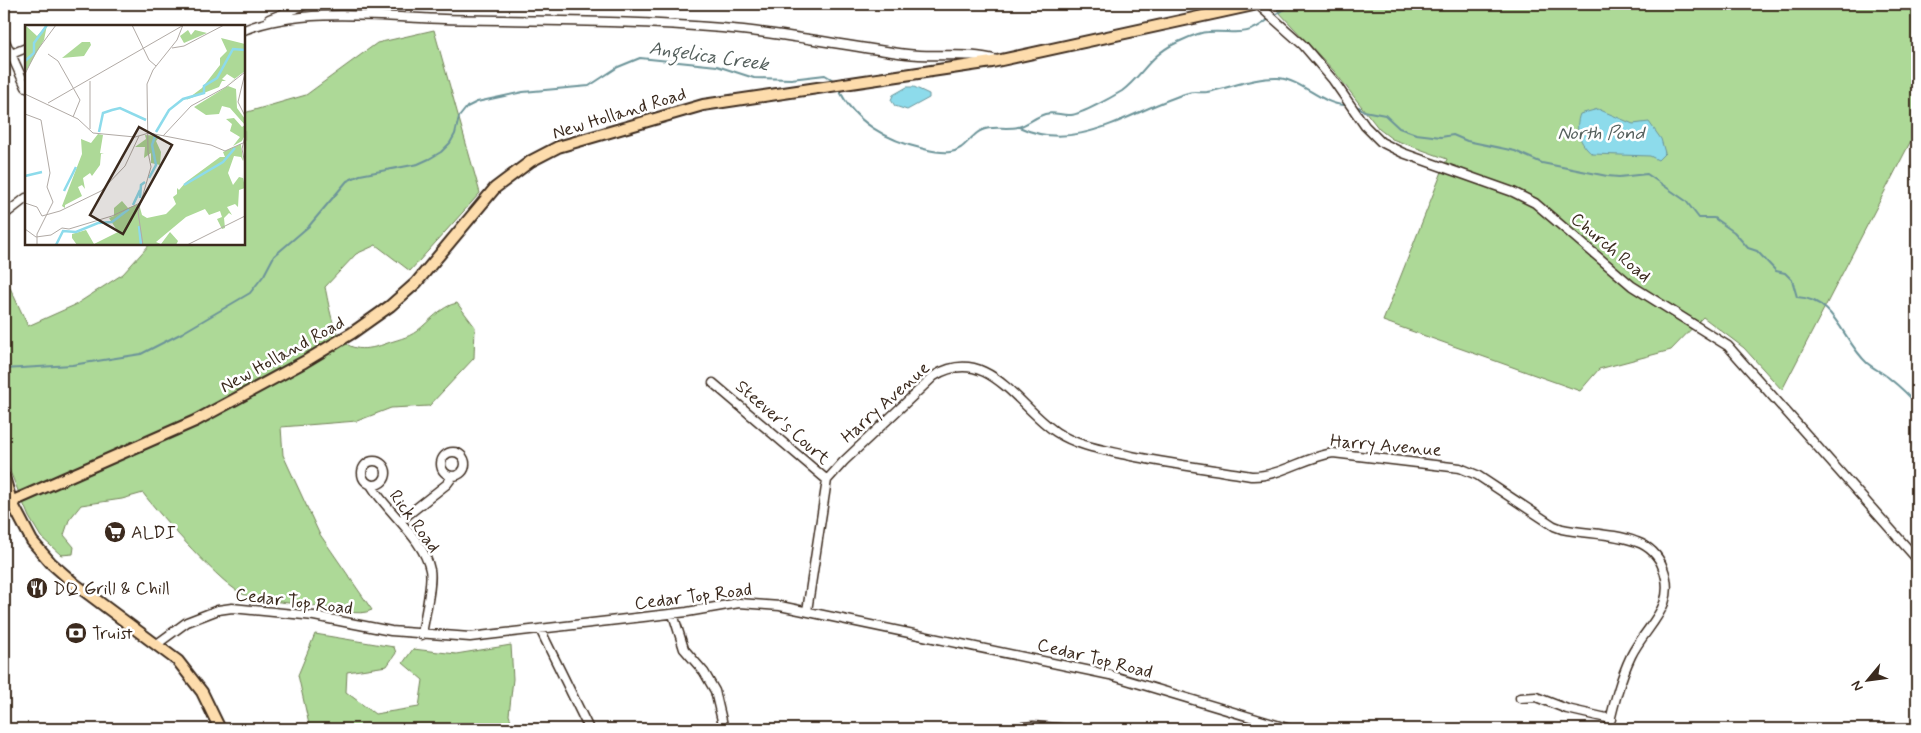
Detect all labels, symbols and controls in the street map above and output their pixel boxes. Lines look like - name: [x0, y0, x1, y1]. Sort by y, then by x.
- inset map: [25, 25, 245, 245]
- water label: Angelica Creek: [647, 36, 771, 79]
- street label: New Holland Road: [549, 82, 689, 146]
- water label: North Pond: [1558, 121, 1647, 146]
- street label: Church Road: [1565, 207, 1656, 288]
- street label: New Holland Road: [216, 311, 349, 399]
- street label: Harry Avenue: [836, 356, 935, 449]
- street label: Steever's Court: [730, 375, 835, 471]
- street label: Harry Avenue: [1329, 429, 1443, 463]
- street label: Rick Road: [383, 485, 445, 558]
- supermarket icon: ALDI: [103, 520, 127, 544]
- place label: ALDI: [131, 521, 176, 545]
- restaurant icon: DQ Grill & Chill: [25, 576, 49, 600]
- place label: DQ Grill & Chill: [53, 577, 170, 601]
- street label: Cedar Top Road: [633, 578, 753, 616]
- street label: Cedar Top Road: [234, 583, 354, 621]
- bank icon: Truist: [64, 621, 88, 645]
- place label: Truist: [92, 622, 133, 646]
- street label: Cedar Top Road: [1035, 633, 1155, 685]
- north arrow: [1844, 656, 1894, 706]
- text: N: [1847, 677, 1868, 694]

